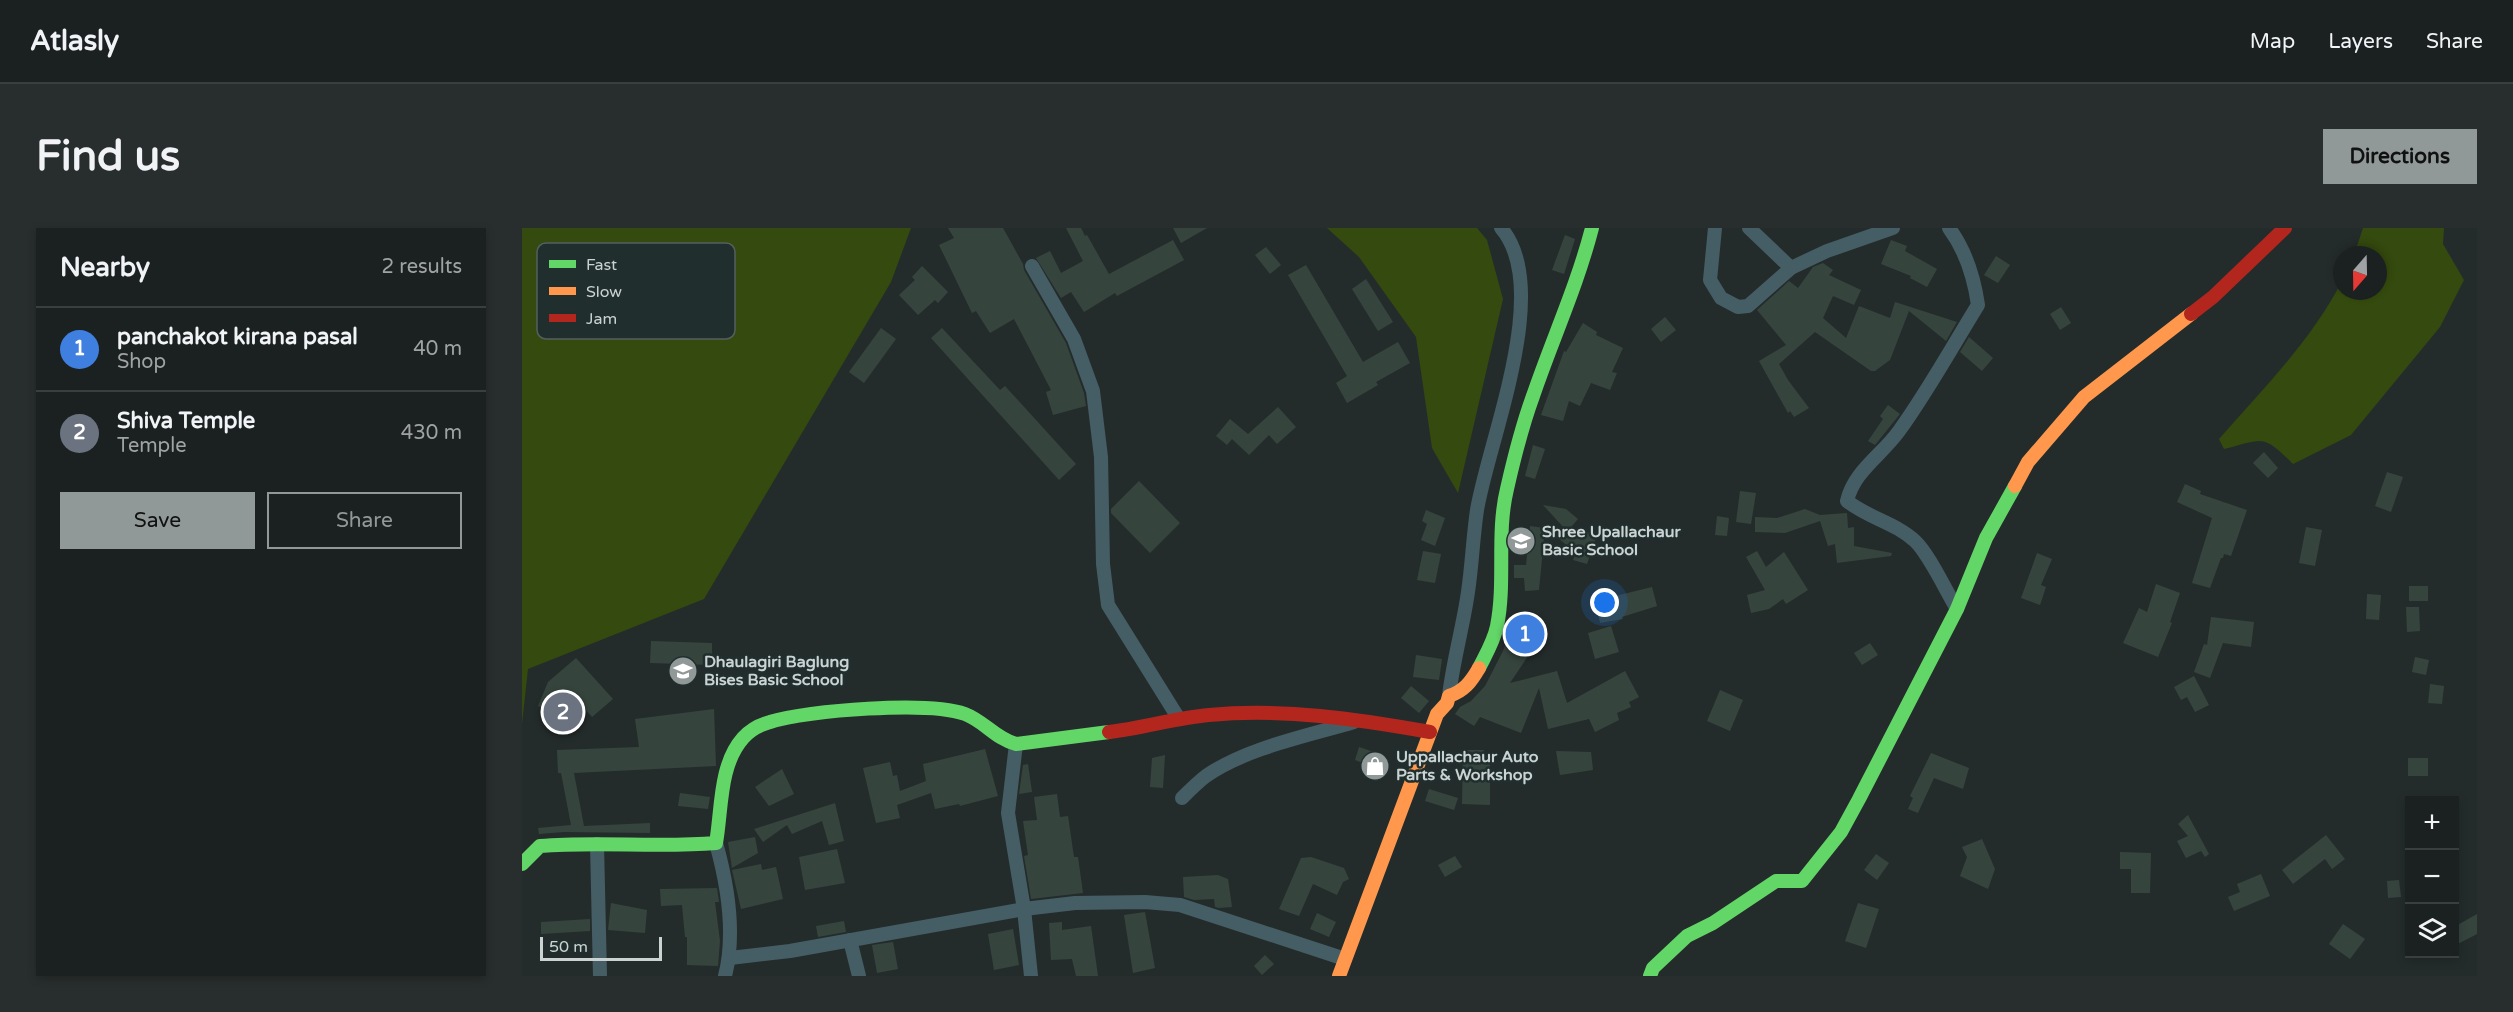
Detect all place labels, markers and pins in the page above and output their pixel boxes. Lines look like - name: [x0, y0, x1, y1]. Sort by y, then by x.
- place label: Shree Upallachaur Basic School: [1542, 522, 1681, 560]
- school or university icon: Shree Upallachaur Basic School: [1505, 525, 1537, 557]
- pin: 1: [1506, 612, 1544, 656]
- place label: Dhaulagiri Baglung Bises Basic School: [704, 652, 849, 690]
- school or university icon: Dhaulagiri Baglung Bises Basic School: [667, 655, 699, 687]
- pin: 2: [544, 690, 582, 734]
- place label: Uppallachaur Auto Parts & Workshop: [1396, 747, 1539, 785]
- shop icon: Uppallachaur Auto Parts & Workshop: [1359, 750, 1391, 782]

